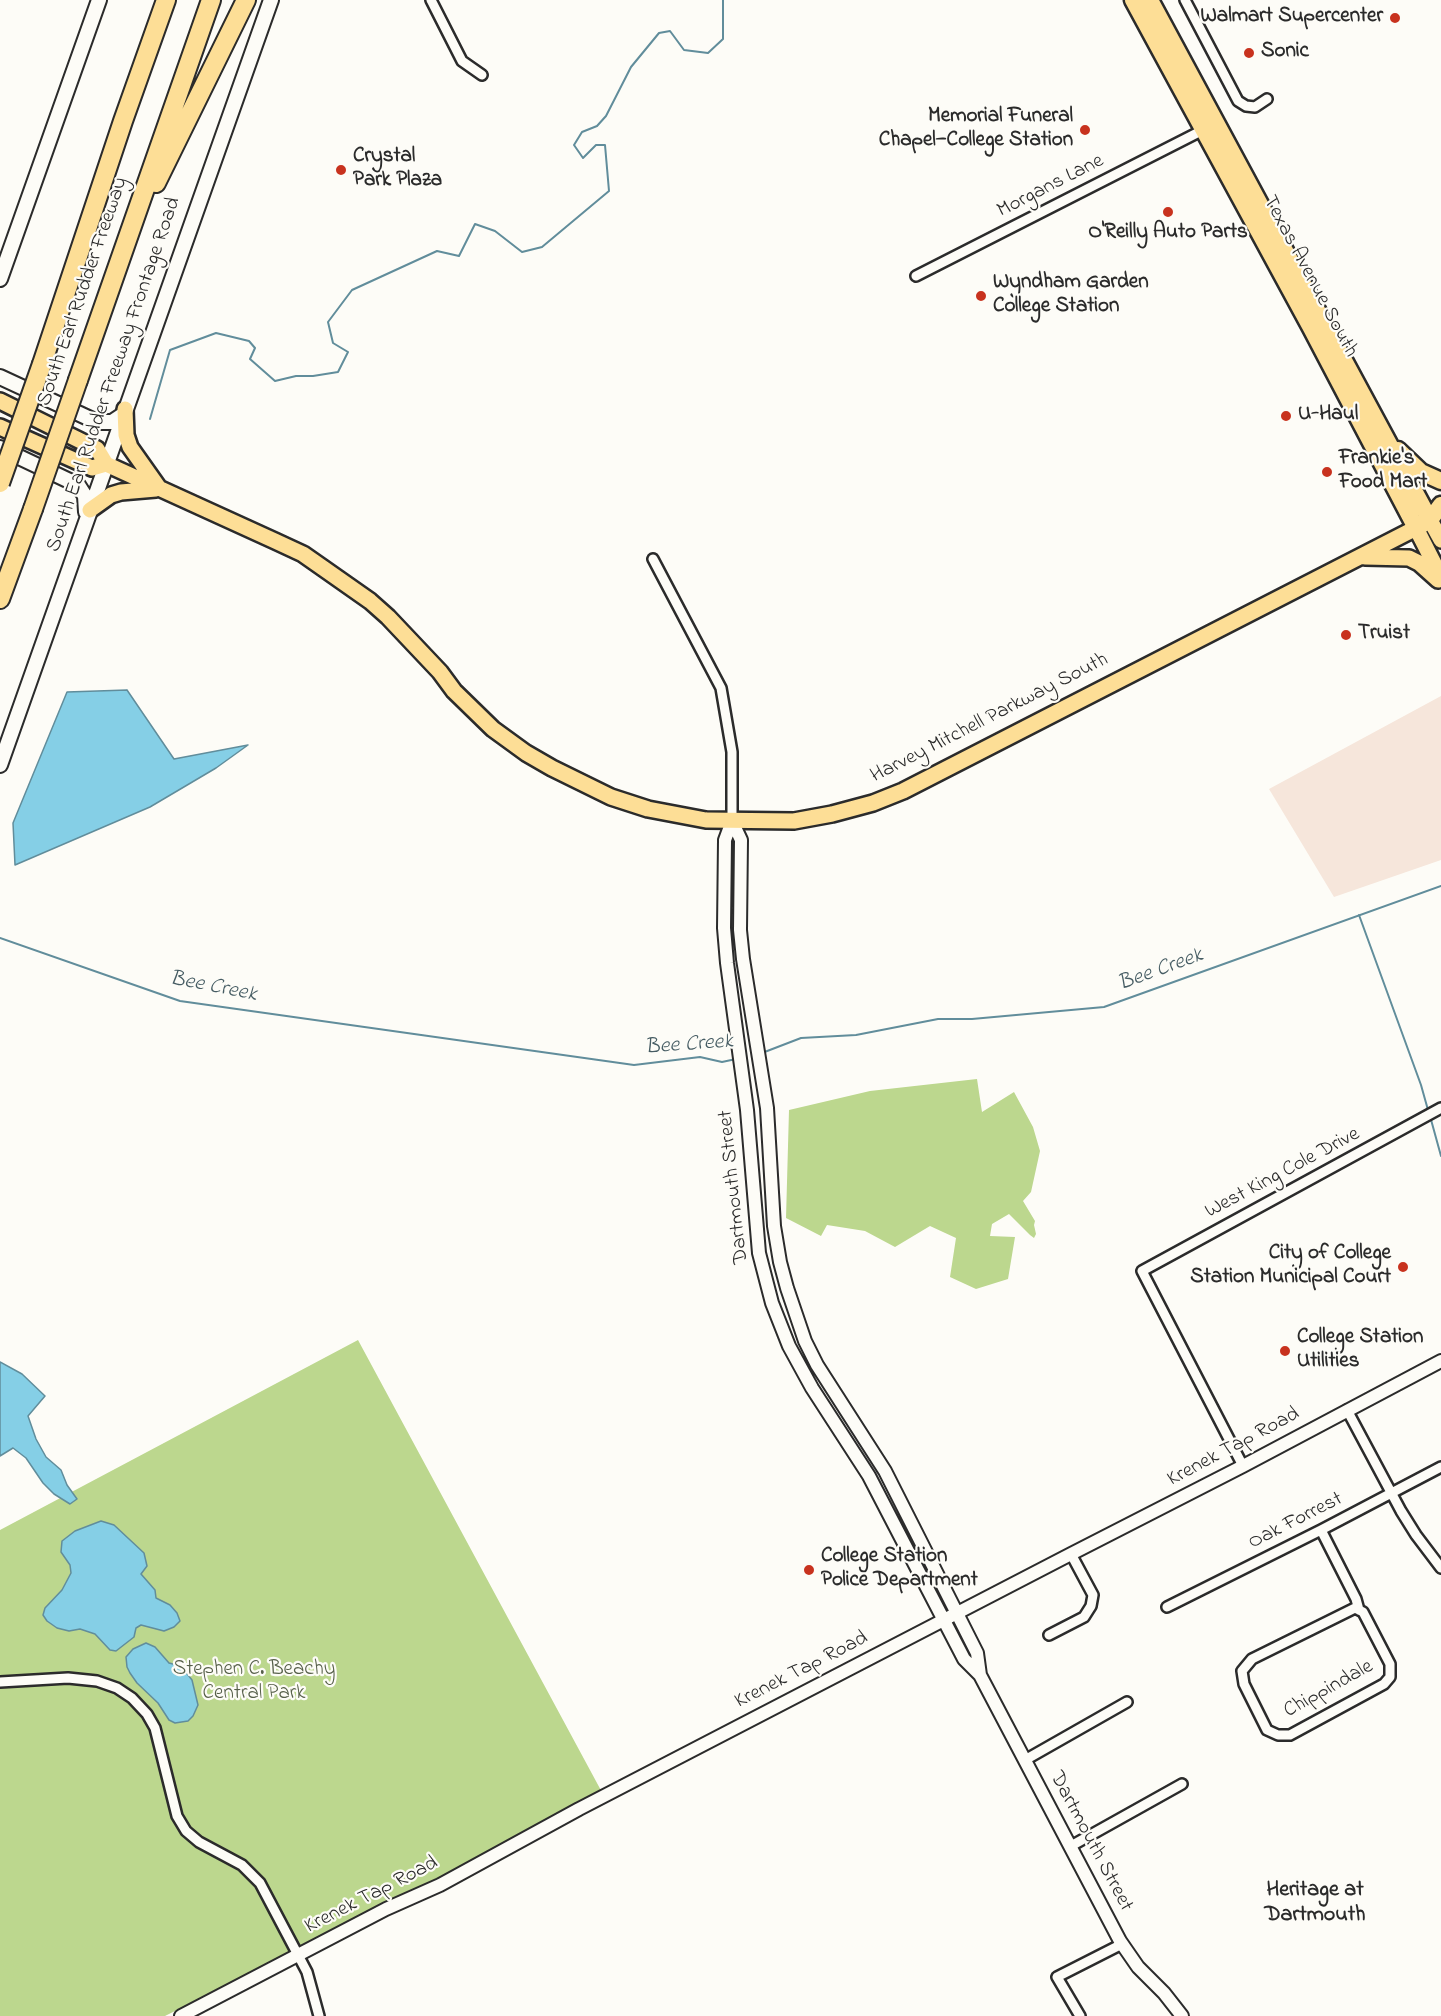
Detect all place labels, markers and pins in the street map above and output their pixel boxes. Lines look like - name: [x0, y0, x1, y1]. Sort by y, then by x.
- place label: Walmart Supercenter: [1201, 5, 1383, 31]
- marker: Walmart Supercenter: [1388, 11, 1402, 25]
- place label: Sonic: [1261, 40, 1309, 66]
- marker: Sonic: [1242, 46, 1256, 60]
- place label: Memorial Funeral Chapel—College Station: [879, 105, 1073, 155]
- marker: Memorial Funeral Chapel—College Station: [1078, 123, 1092, 137]
- place label: Crystal Park Plaza: [353, 145, 442, 195]
- marker: Crystal Park Plaza: [334, 163, 348, 177]
- marker: O'Reilly Auto Parts: [1161, 205, 1175, 219]
- place label: O'Reilly Auto Parts: [1088, 221, 1248, 247]
- place label: Wyndham Garden College Station: [993, 271, 1149, 321]
- marker: Wyndham Garden College Station: [974, 289, 988, 303]
- place label: U-Haul: [1298, 403, 1358, 429]
- marker: U-Haul: [1279, 409, 1293, 423]
- place label: Frankie's Food Mart: [1339, 447, 1427, 497]
- marker: Frankie's Food Mart: [1320, 465, 1334, 479]
- place label: Truist: [1358, 622, 1410, 648]
- marker: Truist: [1339, 628, 1353, 642]
- place label: City of College Station Municipal Court: [1190, 1242, 1391, 1292]
- marker: City of College Station Municipal Court: [1396, 1260, 1410, 1274]
- place label: College Station Utilities: [1297, 1326, 1423, 1376]
- marker: College Station Utilities: [1278, 1344, 1292, 1358]
- place label: College Station Police Department: [821, 1545, 978, 1595]
- marker: College Station Police Department: [802, 1563, 816, 1577]

